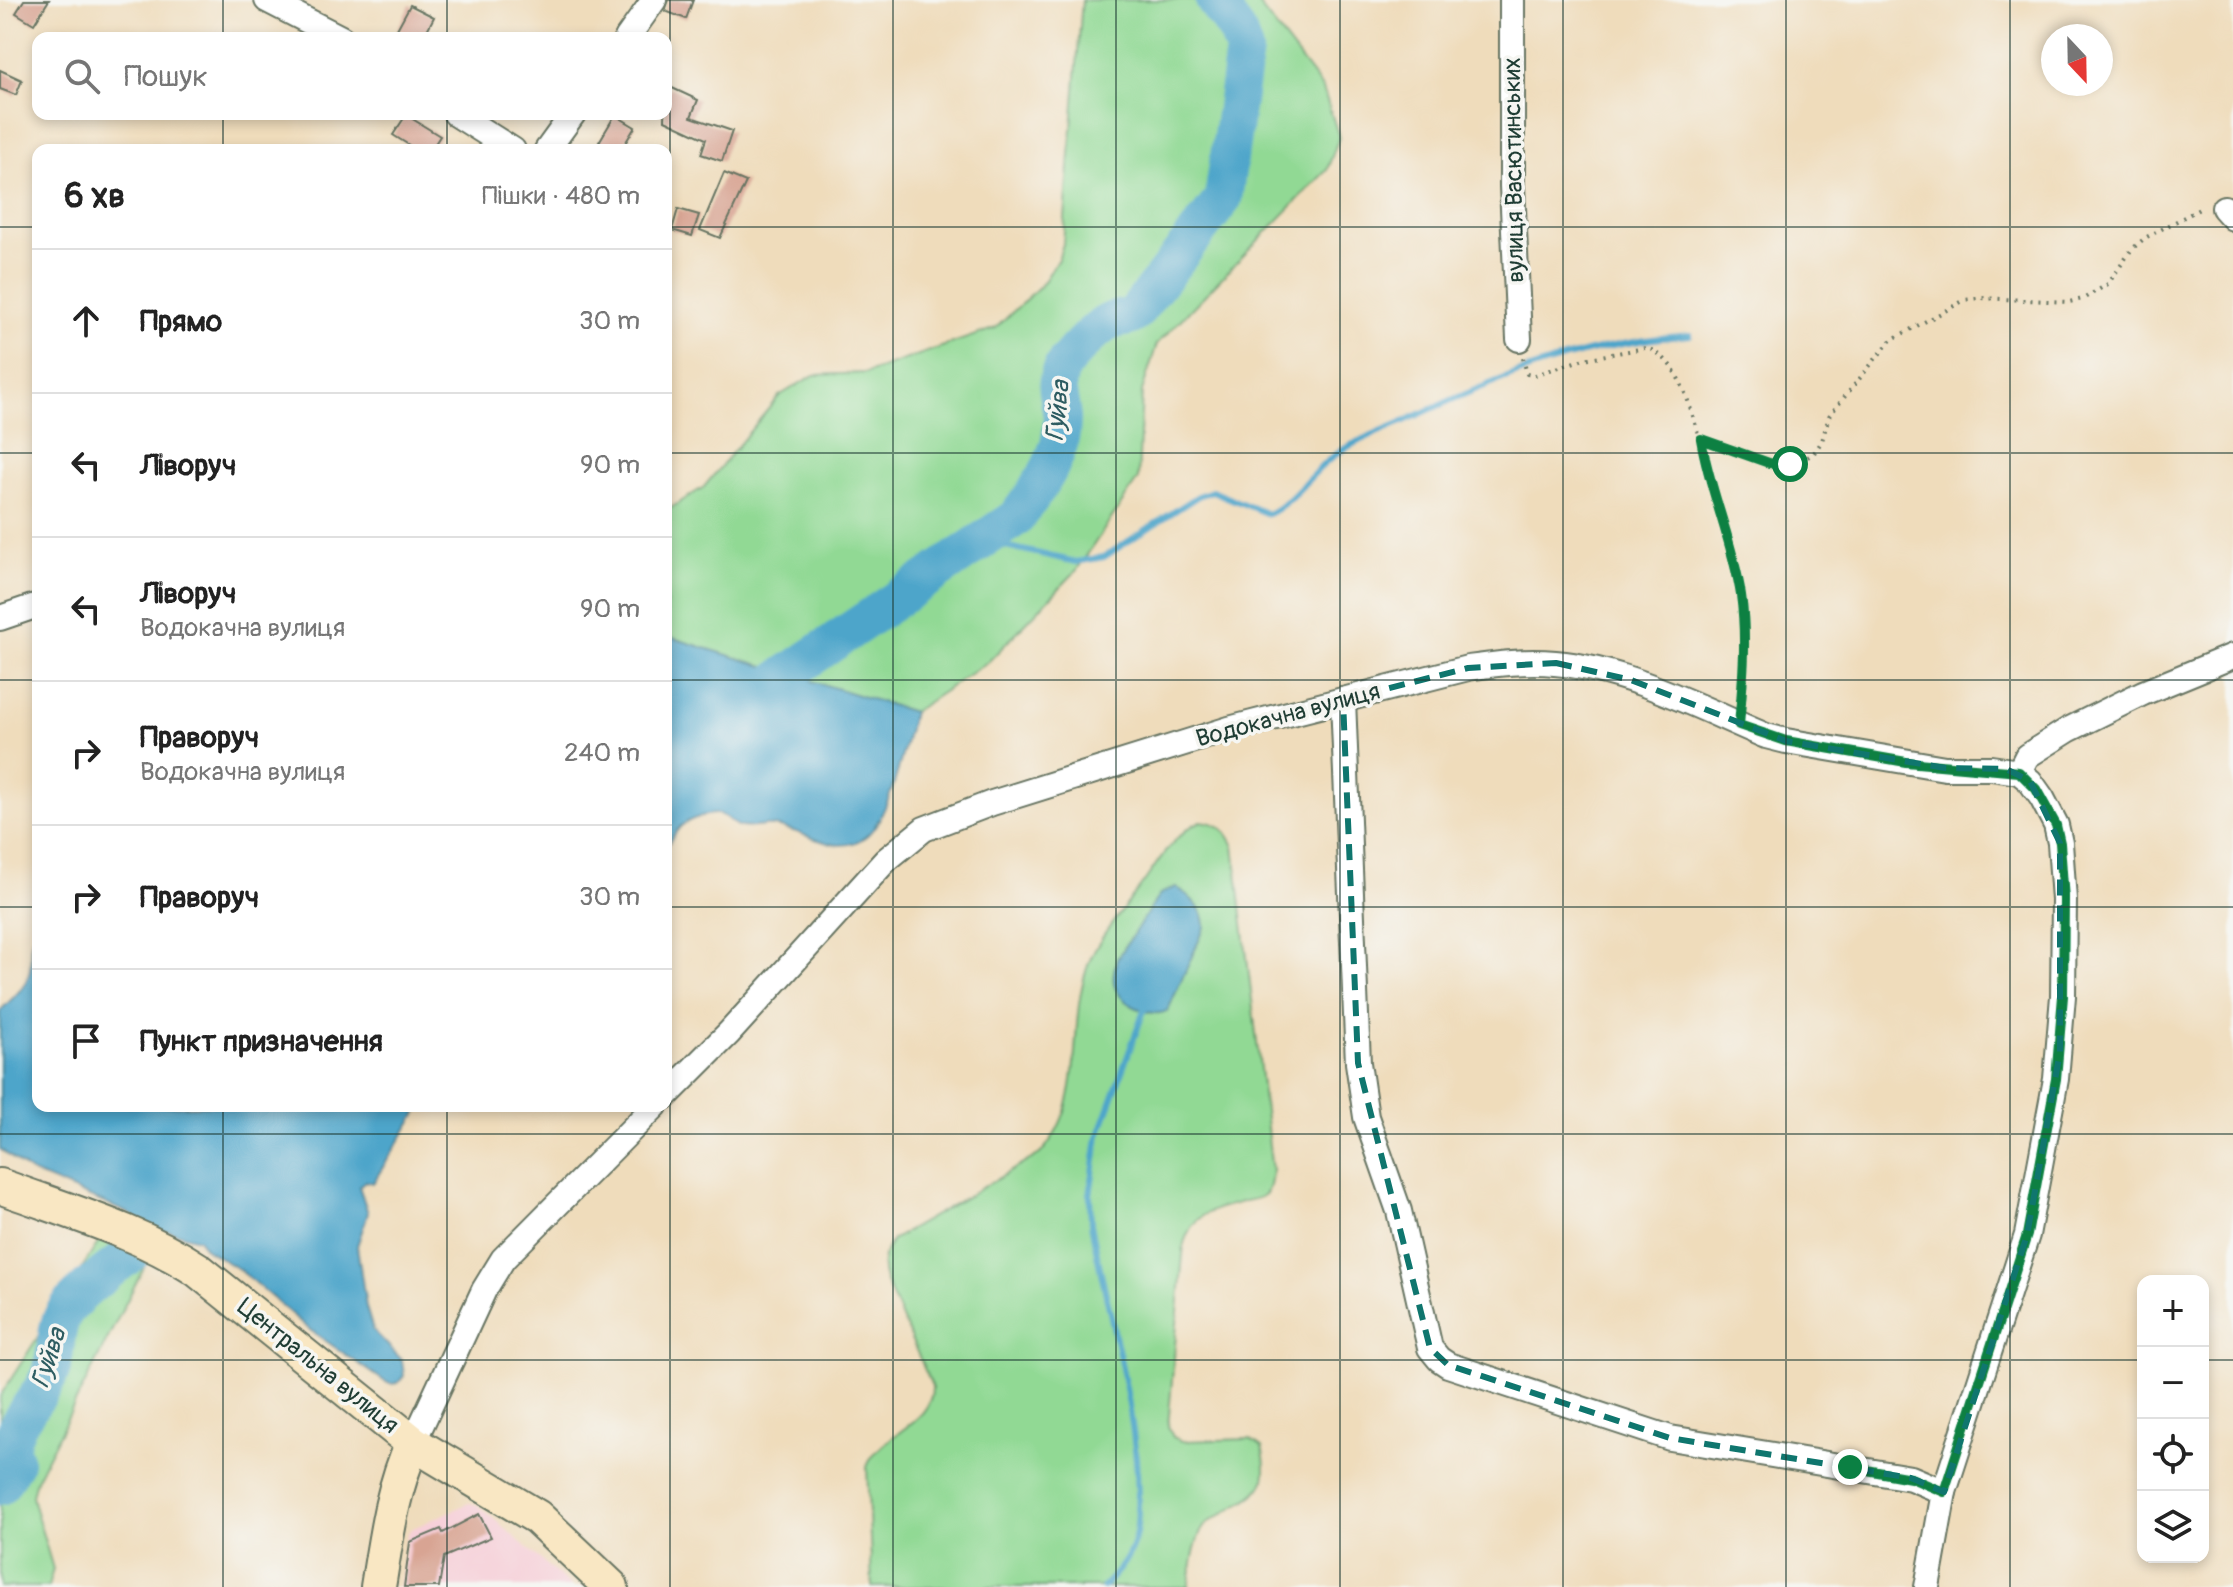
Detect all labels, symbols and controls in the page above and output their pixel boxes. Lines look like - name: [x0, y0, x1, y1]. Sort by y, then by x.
- north arrow: [2041, 24, 2113, 96]
- search box: [32, 32, 672, 120]
- icon: search: [60, 54, 104, 98]
- street label: вулиця Васютинських: [1498, 57, 1530, 283]
- text: Пошук: [124, 58, 208, 95]
- text: 6 хв: [64, 175, 125, 218]
- text: Пішки · 480 m: [482, 180, 640, 212]
- icon: ahead: [64, 299, 108, 343]
- text: Прямо: [140, 303, 222, 340]
- text: 30 m: [579, 305, 640, 337]
- water label: Гуйва: [1039, 377, 1077, 443]
- icon: left: [64, 443, 108, 487]
- route start: [1772, 446, 1808, 482]
- text: Ліворуч: [140, 447, 236, 484]
- text: 90 m: [580, 449, 640, 481]
- text: Ліворуч: [140, 575, 236, 612]
- icon: left: [64, 587, 108, 631]
- text: 90 m: [580, 593, 640, 625]
- text: Водокачна вулиця: [140, 612, 345, 644]
- street label: Водокачна вулиця: [1193, 676, 1383, 754]
- text: Праворуч: [140, 719, 259, 756]
- icon: right: [64, 731, 108, 775]
- text: 240 m: [564, 737, 640, 769]
- text: Водокачна вулиця: [140, 756, 345, 788]
- icon: right: [64, 875, 108, 919]
- text: Праворуч: [140, 879, 259, 916]
- text: 30 m: [579, 881, 640, 913]
- icon: arrive: [64, 1019, 108, 1063]
- text: Пункт призначення: [140, 1023, 383, 1060]
- map controls: [2137, 1275, 2209, 1563]
- button: +: [2137, 1275, 2209, 1347]
- street label: Центральна вулиця: [232, 1292, 404, 1440]
- water label: Гуйва: [24, 1322, 74, 1392]
- button: −: [2137, 1347, 2209, 1419]
- button: locate: [2137, 1419, 2209, 1491]
- route end: [1832, 1449, 1868, 1485]
- button: layers: [2137, 1491, 2209, 1563]

